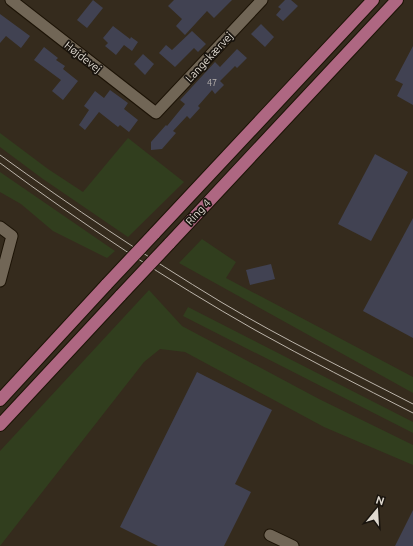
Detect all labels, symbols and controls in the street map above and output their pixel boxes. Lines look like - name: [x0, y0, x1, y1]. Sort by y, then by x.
- street label: Langekærvej: [183, 30, 235, 84]
- street label: Højdevej: [62, 39, 104, 75]
- house number: 47: [207, 78, 217, 88]
- street label: Ring 4: [183, 197, 213, 227]
- north arrow: [357, 490, 397, 530]
- text: N: [374, 494, 386, 507]

